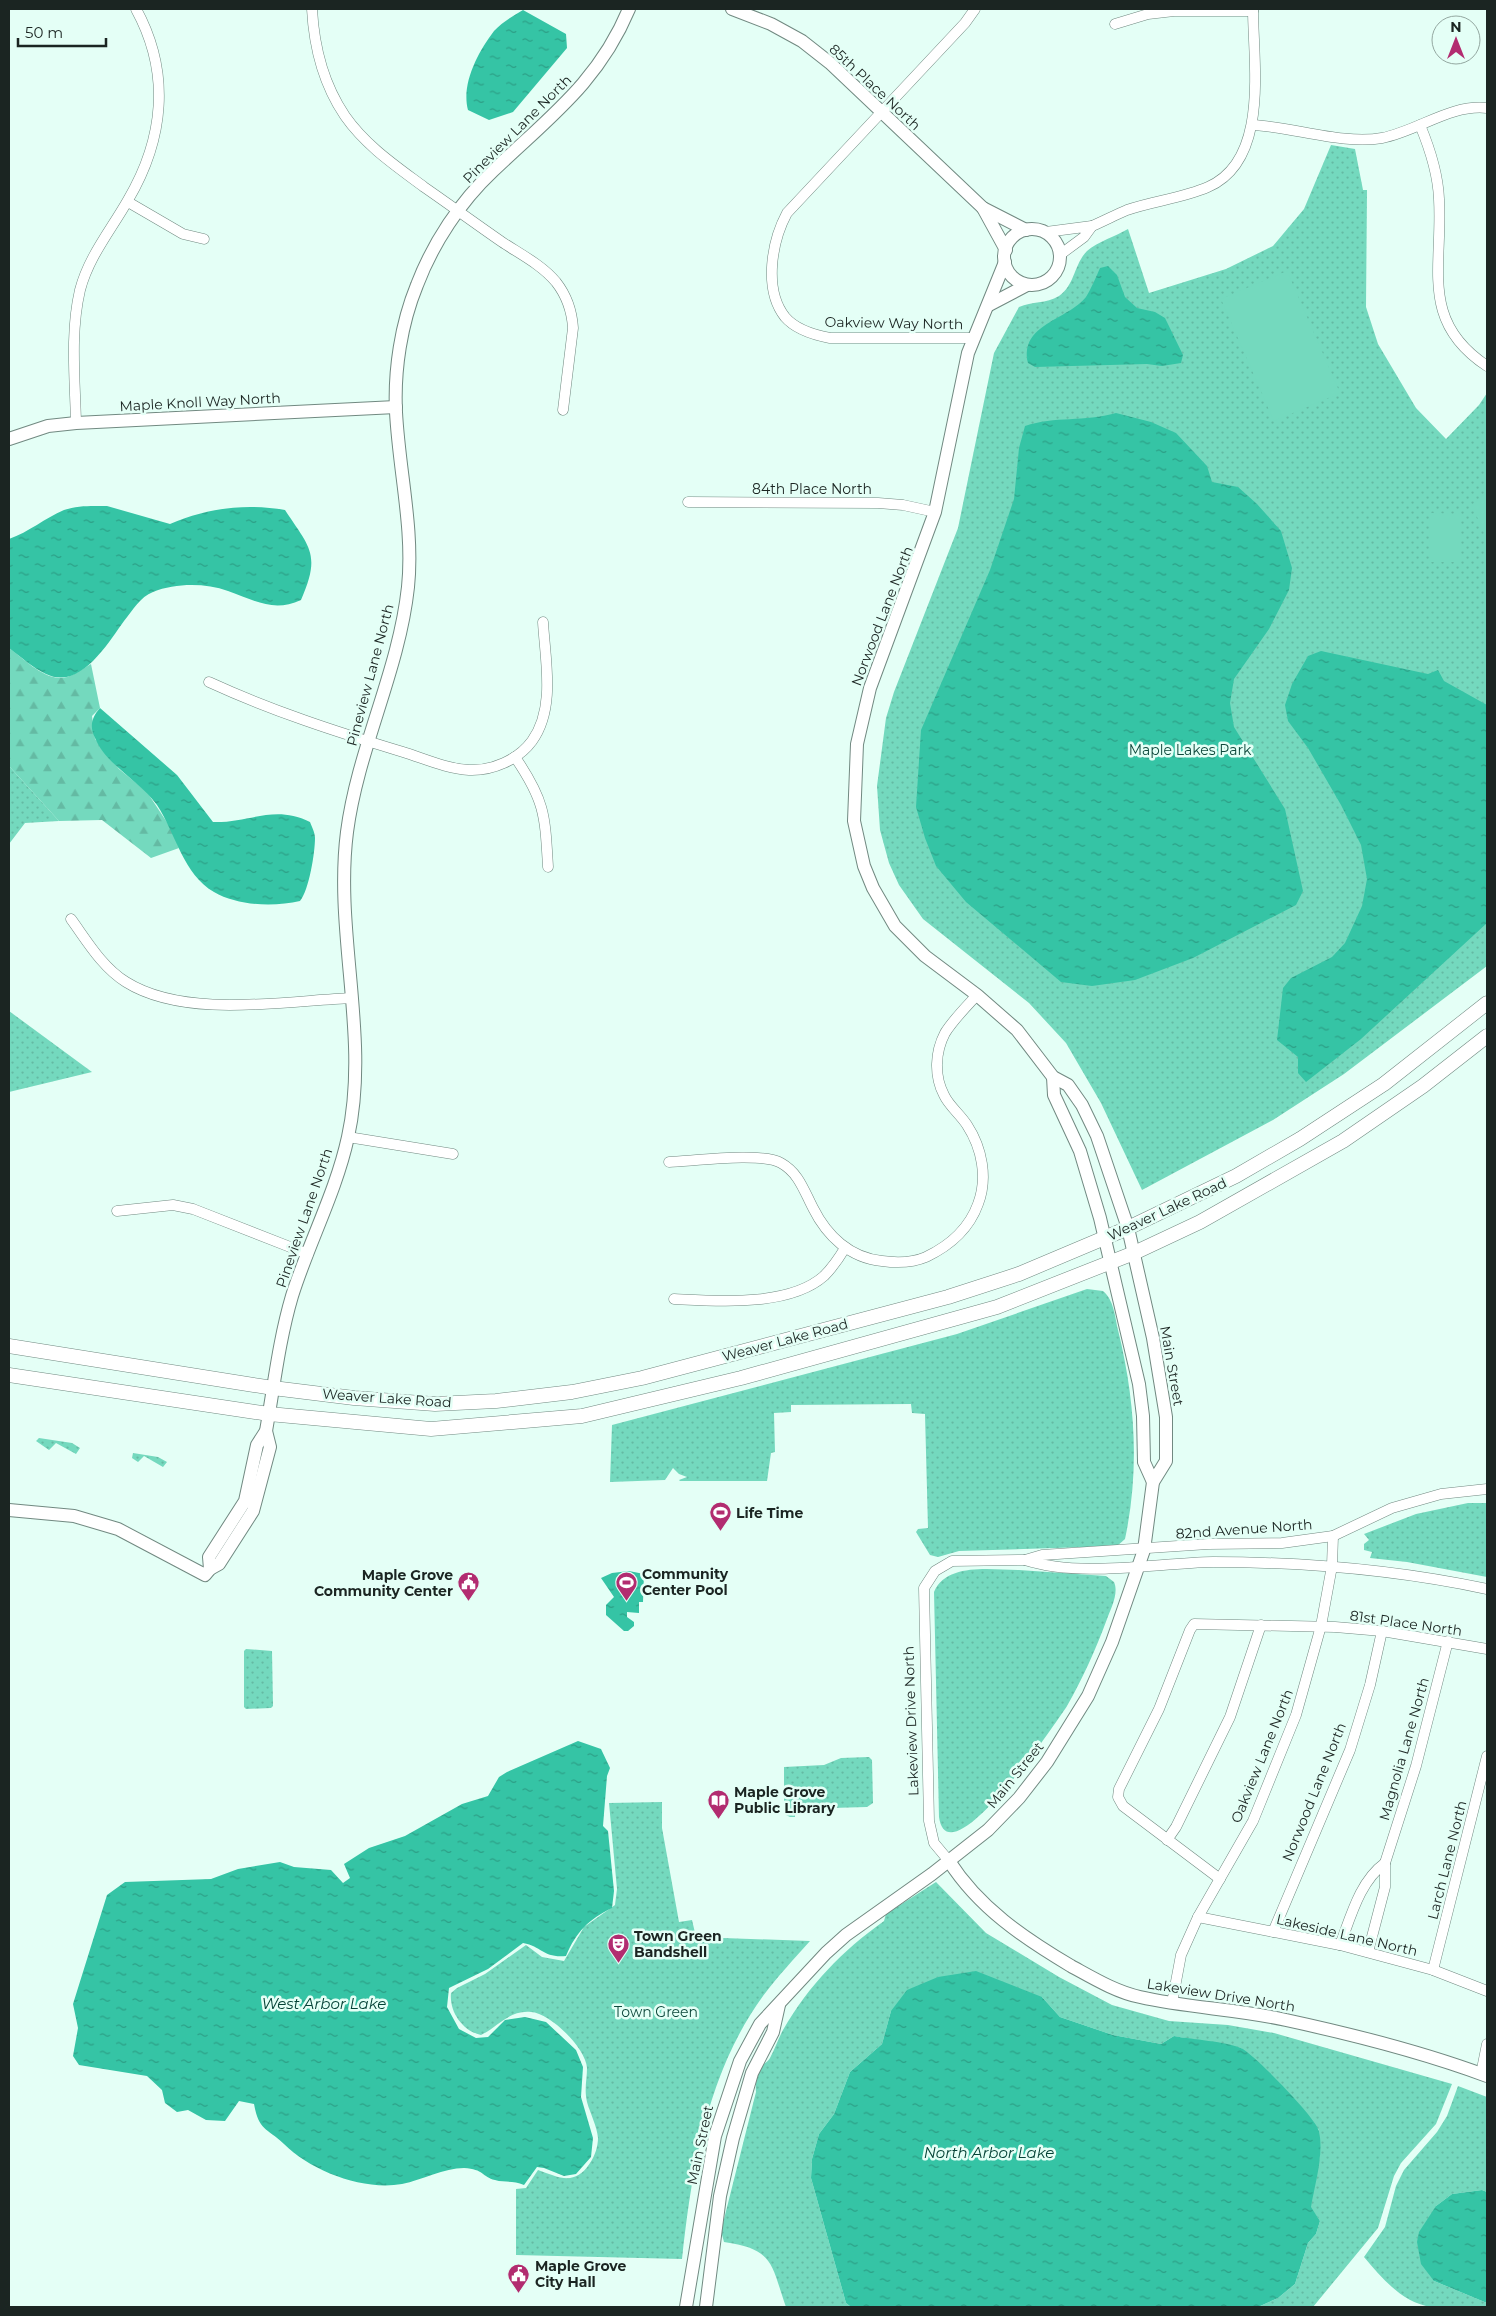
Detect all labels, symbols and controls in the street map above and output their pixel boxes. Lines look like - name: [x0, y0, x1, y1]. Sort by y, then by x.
- scale bar: [18, 15, 105, 47]
- north arrow: [1431, 15, 1481, 65]
- text: N: [1450, 18, 1462, 36]
- text: 50 m: [25, 23, 63, 42]
- street label: 85th Place North: [825, 40, 925, 134]
- street label: Pineview Lane North: [459, 71, 575, 187]
- street label: Oakview Way North: [824, 313, 964, 333]
- street label: Maple Knoll Way North: [119, 389, 281, 415]
- street label: 84th Place North: [752, 480, 872, 498]
- street label: Norwood Lane North: [847, 544, 917, 688]
- street label: Pineview Lane North: [342, 602, 398, 748]
- park label: Maple Lakes Park: [1129, 741, 1252, 759]
- street label: Pineview Lane North: [272, 1146, 336, 1290]
- street label: Weaver Lake Road: [1104, 1173, 1230, 1245]
- street label: Weaver Lake Road: [720, 1315, 850, 1365]
- street label: Main Street: [1156, 1325, 1188, 1408]
- street label: Weaver Lake Road: [322, 1385, 452, 1411]
- sports icon: Life Time: [708, 1501, 732, 1532]
- place label: Life Time: [736, 1504, 803, 1522]
- street label: 82nd Avenue North: [1175, 1515, 1313, 1543]
- place label: Community Center Pool: [642, 1565, 729, 1599]
- place label: Maple Grove Community Center: [314, 1566, 453, 1600]
- sports icon: Community Center Pool: [614, 1570, 638, 1601]
- public building icon: Maple Grove Community Center: [457, 1571, 481, 1602]
- street label: 81st Place North: [1349, 1606, 1463, 1640]
- street label: Lakeview Drive North: [899, 1646, 923, 1796]
- street label: Magnolia Lane North: [1375, 1675, 1433, 1823]
- street label: Oakview Lane North: [1227, 1686, 1297, 1826]
- street label: Norwood Lane North: [1278, 1720, 1350, 1864]
- street label: Main Street: [983, 1738, 1048, 1812]
- place label: Maple Grove Public Library: [734, 1783, 836, 1817]
- library icon: Maple Grove Public Library: [706, 1788, 730, 1819]
- street label: Larch Lane North: [1424, 1799, 1470, 1921]
- street label: Lakeside Lane North: [1275, 1910, 1419, 1960]
- place label: Town Green Bandshell: [634, 1927, 722, 1961]
- theatre icon: Town Green Bandshell: [606, 1932, 630, 1963]
- street label: Lakeview Drive North: [1146, 1974, 1296, 2016]
- water label: West Arbor Lake: [262, 1994, 386, 2013]
- park label: Town Green: [614, 2003, 698, 2021]
- street label: Main Street: [683, 2103, 717, 2186]
- water label: North Arbor Lake: [924, 2143, 1054, 2162]
- place label: Maple Grove City Hall: [535, 2257, 627, 2291]
- public building icon: Maple Grove City Hall: [507, 2262, 531, 2293]

